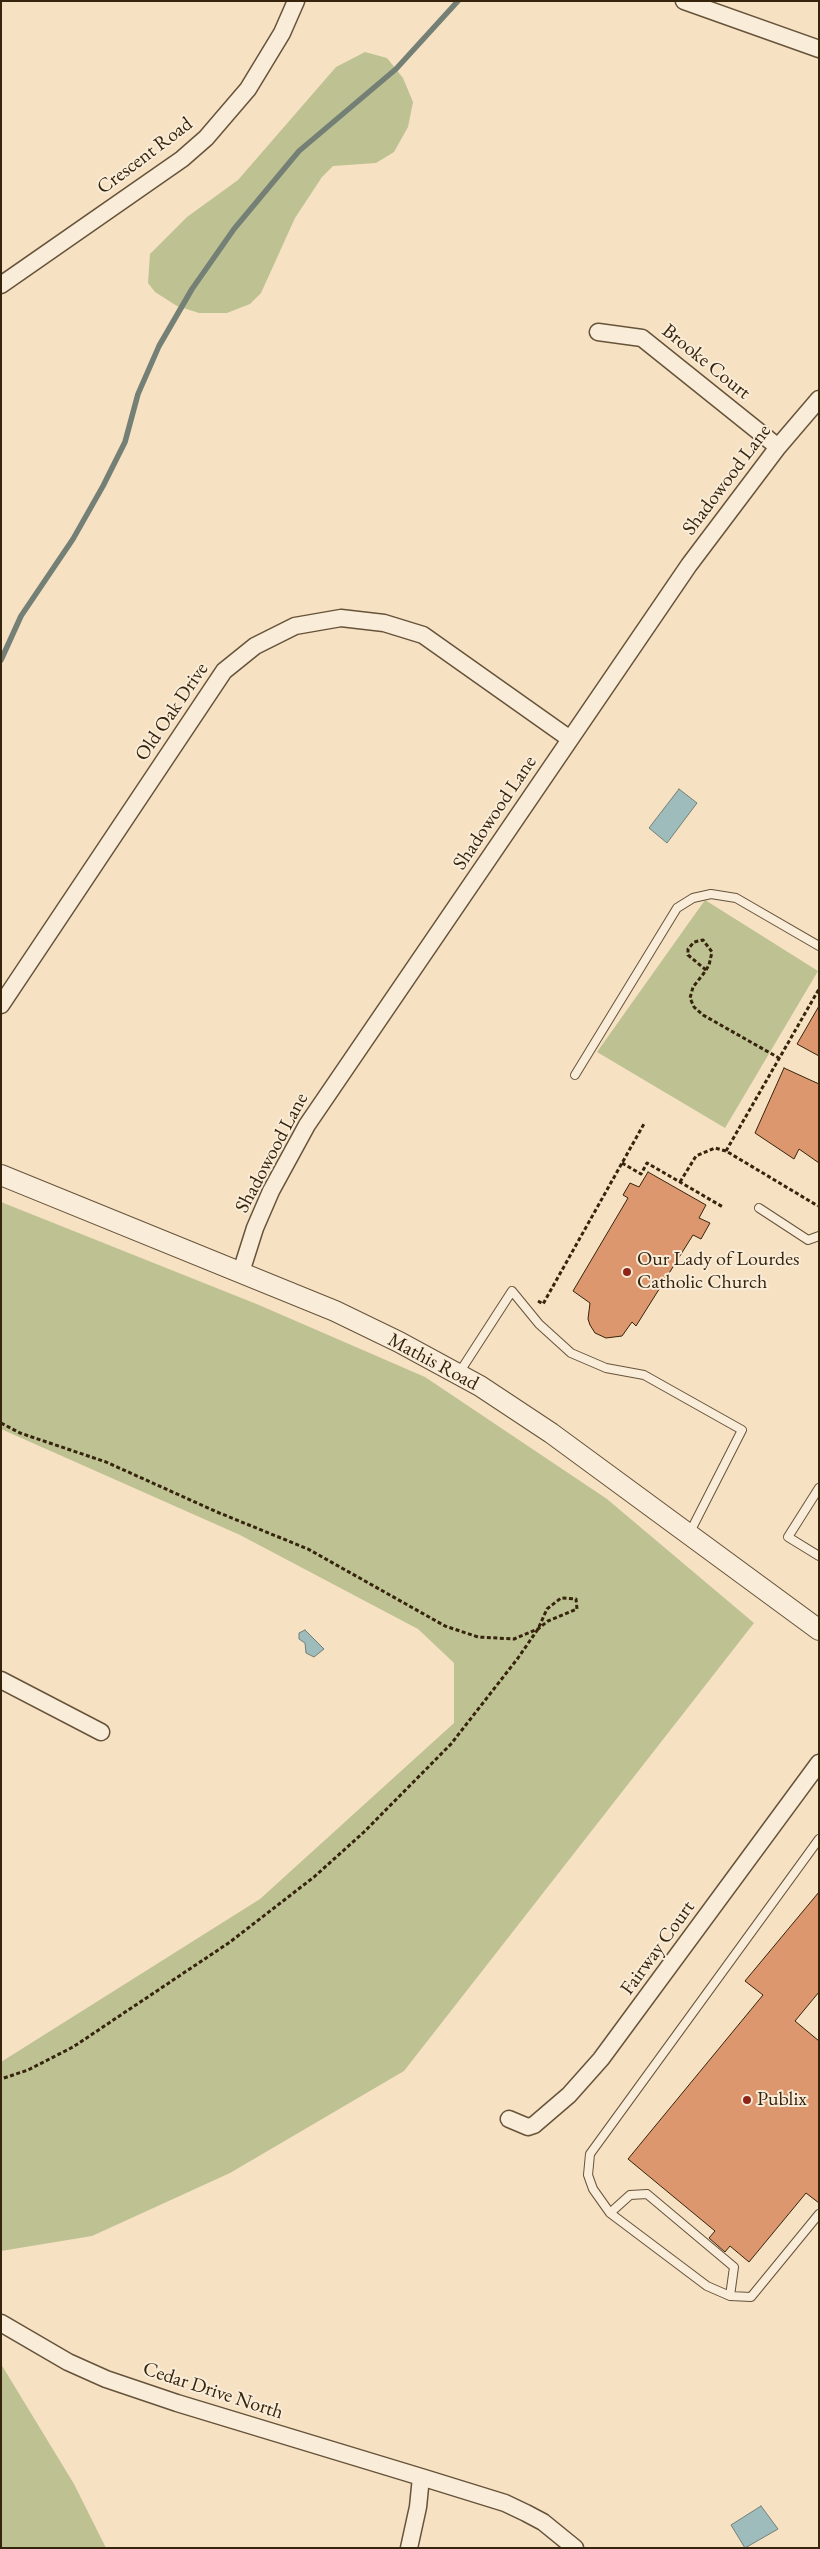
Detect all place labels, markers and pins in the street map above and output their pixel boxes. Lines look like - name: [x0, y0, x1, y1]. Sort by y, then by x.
- place label: Our Lady of Lourdes Catholic Church: [637, 1248, 799, 1295]
- marker: Our Lady of Lourdes Catholic Church: [621, 1266, 633, 1278]
- place label: Publix: [757, 2088, 807, 2112]
- marker: Publix: [741, 2094, 753, 2106]

